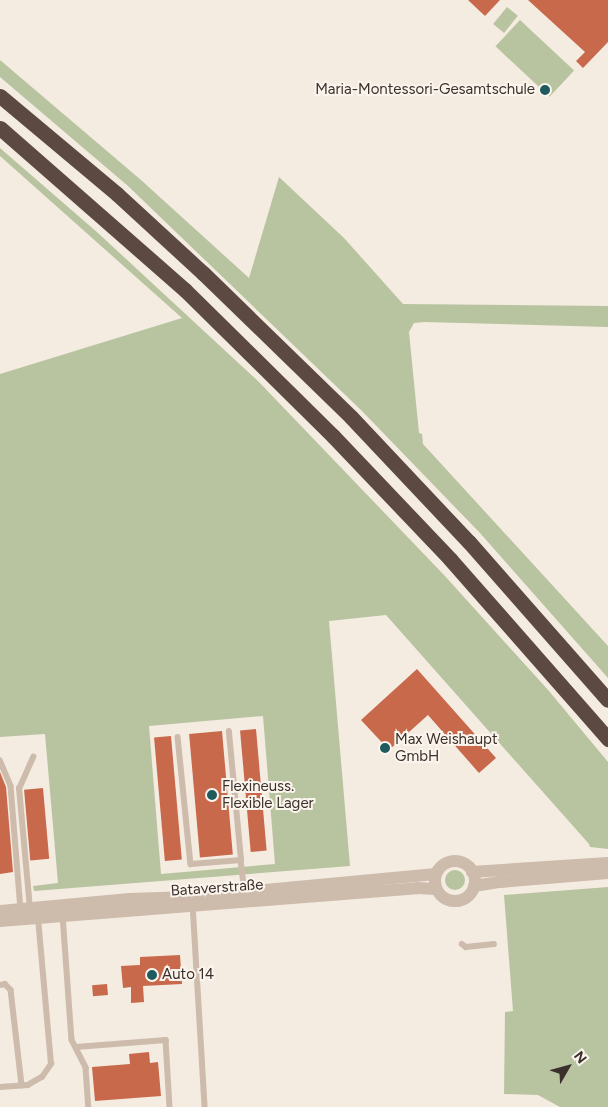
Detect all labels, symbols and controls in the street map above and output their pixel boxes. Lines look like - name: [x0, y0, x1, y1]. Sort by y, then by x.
- place label: Maria-Montessori-Gesamtschule: [315, 81, 535, 99]
- marker: Maria-Montessori-Gesamtschule: [539, 84, 551, 96]
- place label: Max Weishaupt GmbH: [395, 730, 498, 765]
- marker: Max Weishaupt GmbH: [379, 742, 391, 754]
- place label: Flexineuss. Flexible Lager: [222, 777, 314, 812]
- marker: Flexineuss. Flexible Lager: [206, 789, 218, 801]
- street label: Bataverstraße: [170, 876, 264, 900]
- place label: Auto 14: [162, 966, 214, 984]
- marker: Auto 14: [146, 969, 158, 981]
- north arrow: [543, 1042, 593, 1092]
- text: N: [570, 1048, 590, 1067]

